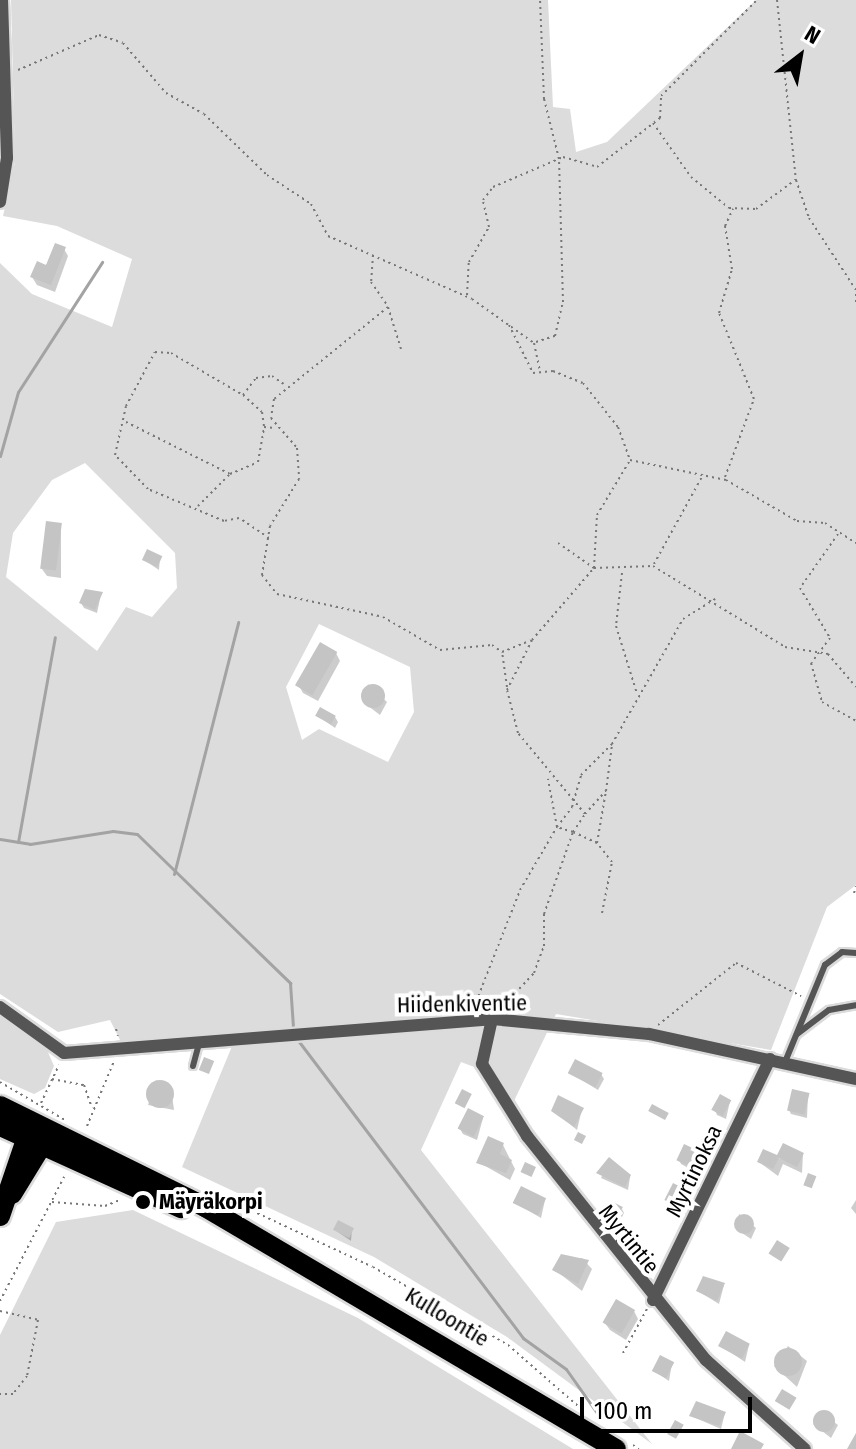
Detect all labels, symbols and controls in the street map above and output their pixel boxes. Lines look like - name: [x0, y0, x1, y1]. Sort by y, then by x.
- north arrow: [760, 16, 840, 96]
- text: N: [800, 20, 825, 50]
- street label: Hiidenkiventie: [397, 990, 527, 1018]
- street label: Myrtinoksa: [660, 1121, 728, 1221]
- place label: Mäyräkorpi: [159, 1189, 263, 1215]
- marker: Mäyräkorpi: [134, 1193, 152, 1211]
- street label: Myrtintie: [593, 1199, 665, 1279]
- street label: Kulloontie: [400, 1282, 494, 1352]
- scale bar: [584, 1381, 756, 1431]
- text: 100 m: [594, 1397, 652, 1425]

